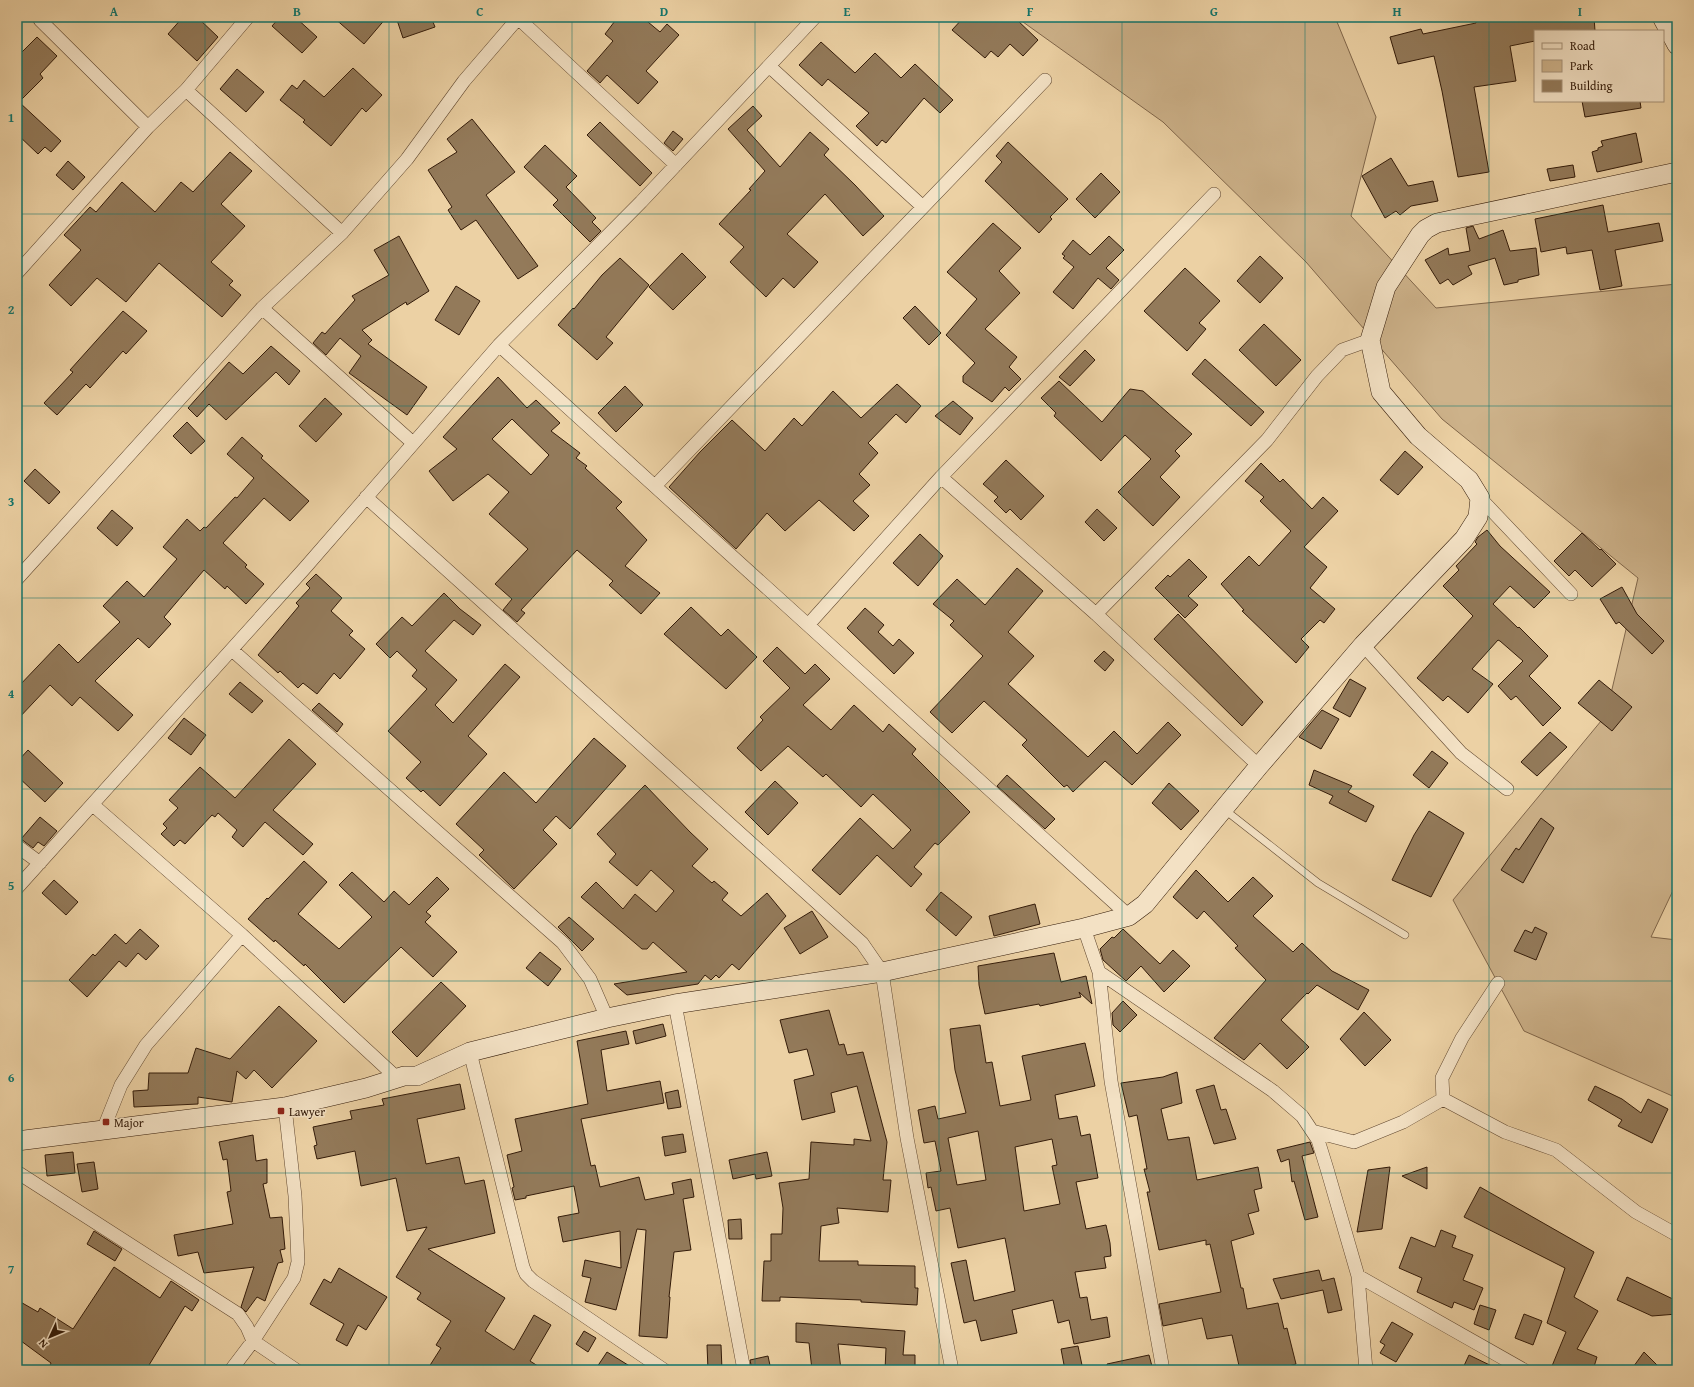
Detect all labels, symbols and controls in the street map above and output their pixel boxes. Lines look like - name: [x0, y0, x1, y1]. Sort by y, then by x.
- text: A: [110, 2, 119, 21]
- text: B: [293, 2, 301, 21]
- text: C: [476, 2, 484, 21]
- text: D: [660, 2, 668, 21]
- text: E: [844, 2, 851, 21]
- text: F: [1027, 2, 1034, 21]
- text: G: [1210, 2, 1218, 21]
- text: H: [1392, 2, 1402, 21]
- text: I: [1578, 2, 1582, 21]
- legend: [1534, 30, 1664, 102]
- text: Road: [1570, 37, 1596, 54]
- text: Park: [1570, 57, 1594, 74]
- text: Building: [1570, 77, 1613, 94]
- text: 1: [8, 108, 14, 127]
- text: 2: [8, 300, 15, 319]
- text: 3: [8, 492, 14, 511]
- text: 4: [8, 684, 15, 703]
- text: 5: [8, 876, 15, 895]
- text: 6: [8, 1068, 15, 1087]
- place label: Lawyer: [289, 1103, 325, 1120]
- marker: Lawyer: [276, 1106, 286, 1116]
- place label: Major: [114, 1114, 144, 1131]
- marker: Major: [101, 1117, 111, 1127]
- text: 7: [8, 1260, 15, 1279]
- north arrow: [30, 1317, 70, 1357]
- text: N: [34, 1335, 51, 1352]

